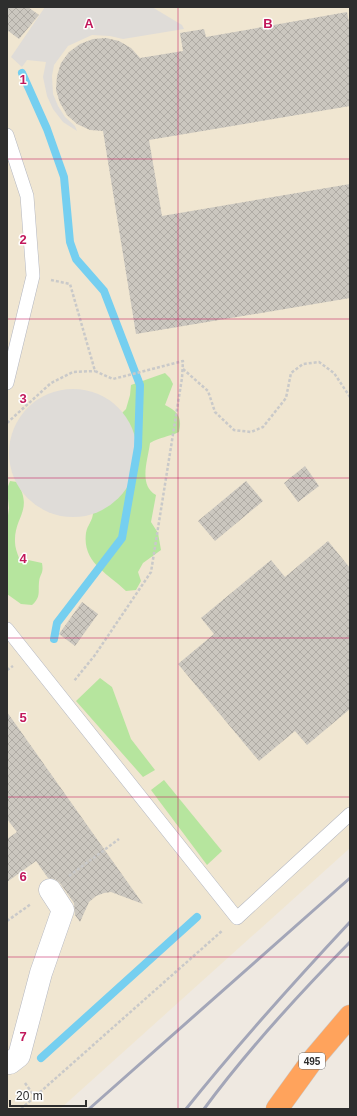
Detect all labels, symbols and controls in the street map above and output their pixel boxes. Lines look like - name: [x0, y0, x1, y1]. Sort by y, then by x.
- text: A: [84, 16, 94, 31]
- text: B: [263, 16, 273, 31]
- text: 1: [19, 72, 27, 87]
- text: 2: [19, 232, 27, 247]
- text: 3: [19, 391, 27, 406]
- text: 4: [19, 551, 27, 566]
- text: 5: [19, 710, 27, 725]
- text: 6: [19, 869, 27, 884]
- text: 7: [19, 1029, 27, 1044]
- road number: 495: [299, 1053, 325, 1069]
- scale bar: [10, 1082, 86, 1108]
- text: 20 m: [16, 1089, 43, 1103]

